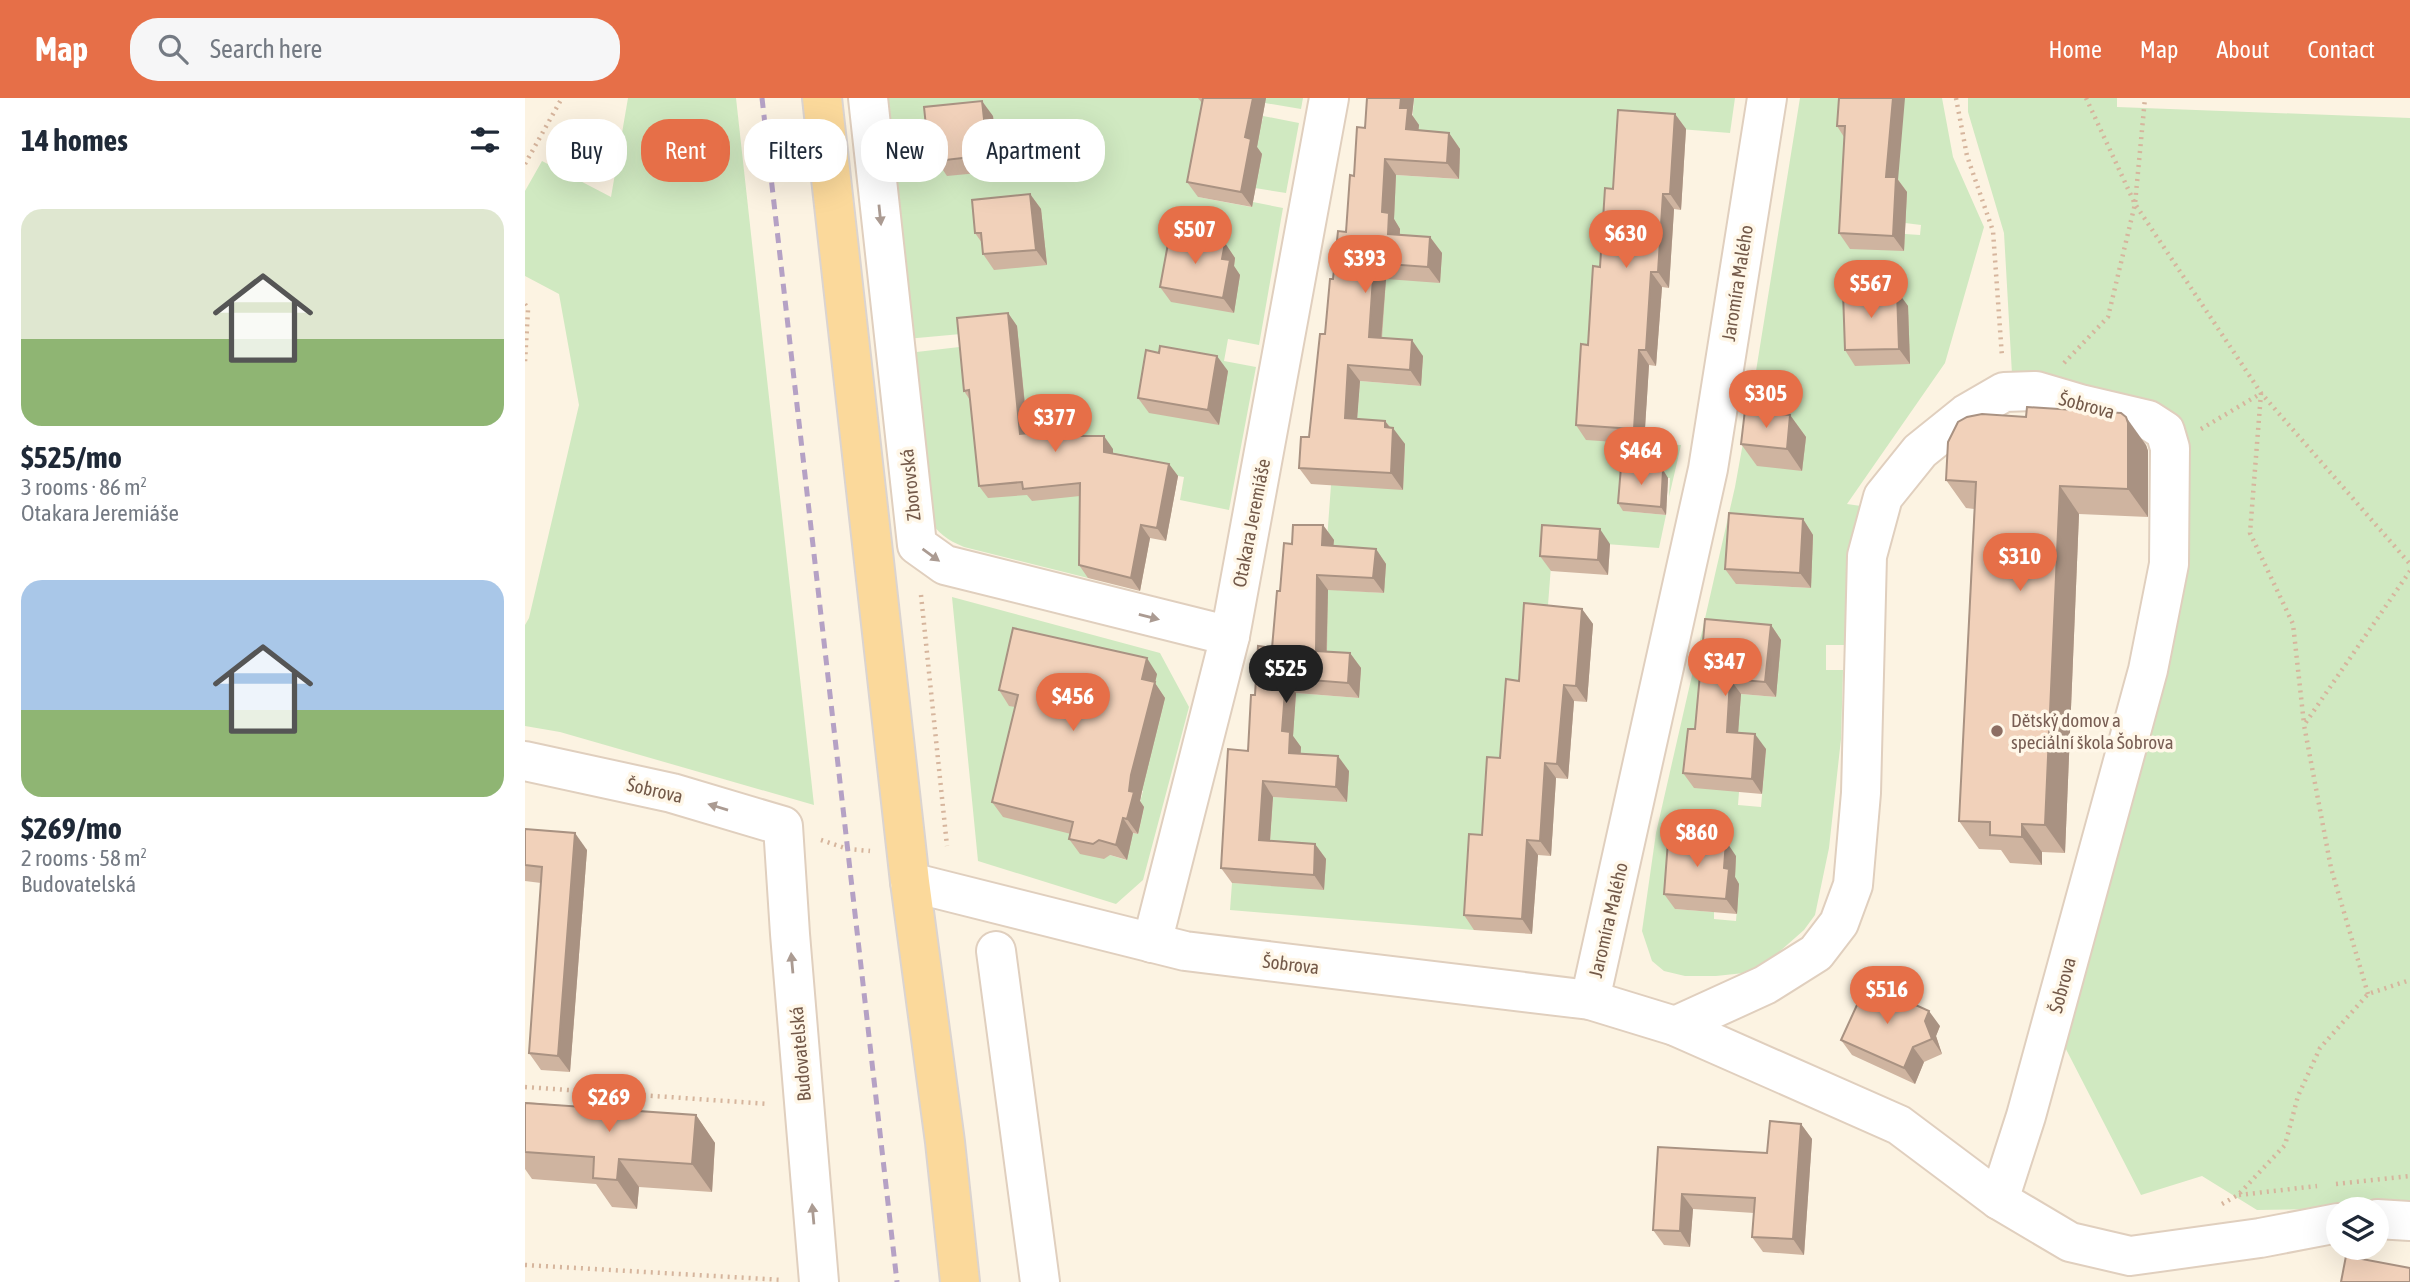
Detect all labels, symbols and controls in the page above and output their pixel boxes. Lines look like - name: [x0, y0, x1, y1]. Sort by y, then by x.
- search box: [130, 18, 620, 81]
- text: Map: [35, 30, 88, 68]
- icon: search: [154, 30, 192, 68]
- text: Search here: [210, 34, 322, 64]
- text: Home: [2048, 36, 2102, 63]
- text: Map: [2140, 36, 2178, 63]
- text: About: [2216, 36, 2269, 63]
- text: Contact: [2307, 36, 2375, 63]
- chip: Buy: [546, 119, 627, 182]
- chip: Rent: [641, 119, 730, 182]
- chip: Filters: [744, 119, 847, 182]
- chip: New: [861, 119, 948, 182]
- chip: Apartment: [962, 119, 1105, 182]
- icon: filters: [466, 121, 504, 159]
- text: 14 homes: [21, 123, 128, 157]
- one-way arrow: [875, 204, 886, 226]
- pin: $507: [1154, 206, 1236, 266]
- pin: $630: [1585, 211, 1667, 270]
- text: $507: [1174, 216, 1216, 242]
- text: $630: [1605, 220, 1647, 246]
- street label: Jaromíra Malého: [1717, 223, 1757, 343]
- pin: $393: [1324, 236, 1406, 295]
- text: $393: [1344, 245, 1386, 271]
- icon: home: [200, 255, 326, 381]
- pin: $567: [1830, 260, 1912, 320]
- text: $567: [1850, 270, 1892, 296]
- pin: $305: [1725, 370, 1807, 430]
- text: $305: [1745, 380, 1787, 406]
- street label: Šobrova: [2057, 387, 2117, 423]
- pin: $377: [1014, 394, 1096, 454]
- text: $377: [1034, 404, 1076, 430]
- pin: $464: [1600, 428, 1682, 487]
- text: $464: [1620, 437, 1662, 463]
- text: $525/mo: [21, 440, 122, 474]
- street label: Zborovská: [895, 448, 925, 522]
- street label: Otakara Jeremiáše: [1228, 457, 1274, 589]
- text: 3 rooms · 86 m²: [21, 474, 147, 500]
- text: Otakara Jeremiáše: [21, 500, 179, 526]
- pin: $310: [1979, 533, 2061, 593]
- text: $310: [1999, 543, 2041, 569]
- one-way arrow: [922, 548, 940, 562]
- one-way arrow: [1138, 612, 1160, 623]
- icon: home: [200, 626, 326, 752]
- pin: $347: [1684, 638, 1766, 698]
- pin: $525: [1245, 646, 1327, 705]
- text: $347: [1704, 648, 1746, 674]
- text: $525: [1265, 655, 1307, 681]
- pin: $456: [1032, 674, 1114, 733]
- text: $456: [1052, 683, 1094, 709]
- place label: Dětský domov a speciální škola Šobrova: [2011, 709, 2174, 753]
- marker: Dětský domov a speciální škola Šobrova: [1989, 723, 2005, 739]
- street label: Šobrova: [625, 773, 685, 807]
- one-way arrow: [707, 801, 728, 811]
- pin: $860: [1656, 810, 1738, 869]
- text: $269/mo: [21, 811, 122, 845]
- text: $860: [1676, 819, 1718, 845]
- text: 2 rooms · 58 m²: [21, 845, 147, 871]
- street label: Jaromíra Malého: [1584, 860, 1632, 980]
- text: Budovatelská: [21, 871, 136, 897]
- street label: Šobrova: [1262, 950, 1320, 978]
- one-way arrow: [786, 952, 797, 974]
- street label: Šobrova: [2044, 955, 2080, 1015]
- pin: $516: [1846, 967, 1928, 1026]
- text: $516: [1866, 976, 1908, 1002]
- street label: Budovatelská: [785, 1006, 815, 1102]
- pin: $269: [568, 1074, 650, 1134]
- text: $269: [588, 1084, 630, 1110]
- map controls: [2326, 1197, 2389, 1260]
- button: layers: [2326, 1197, 2389, 1260]
- one-way arrow: [807, 1203, 818, 1225]

